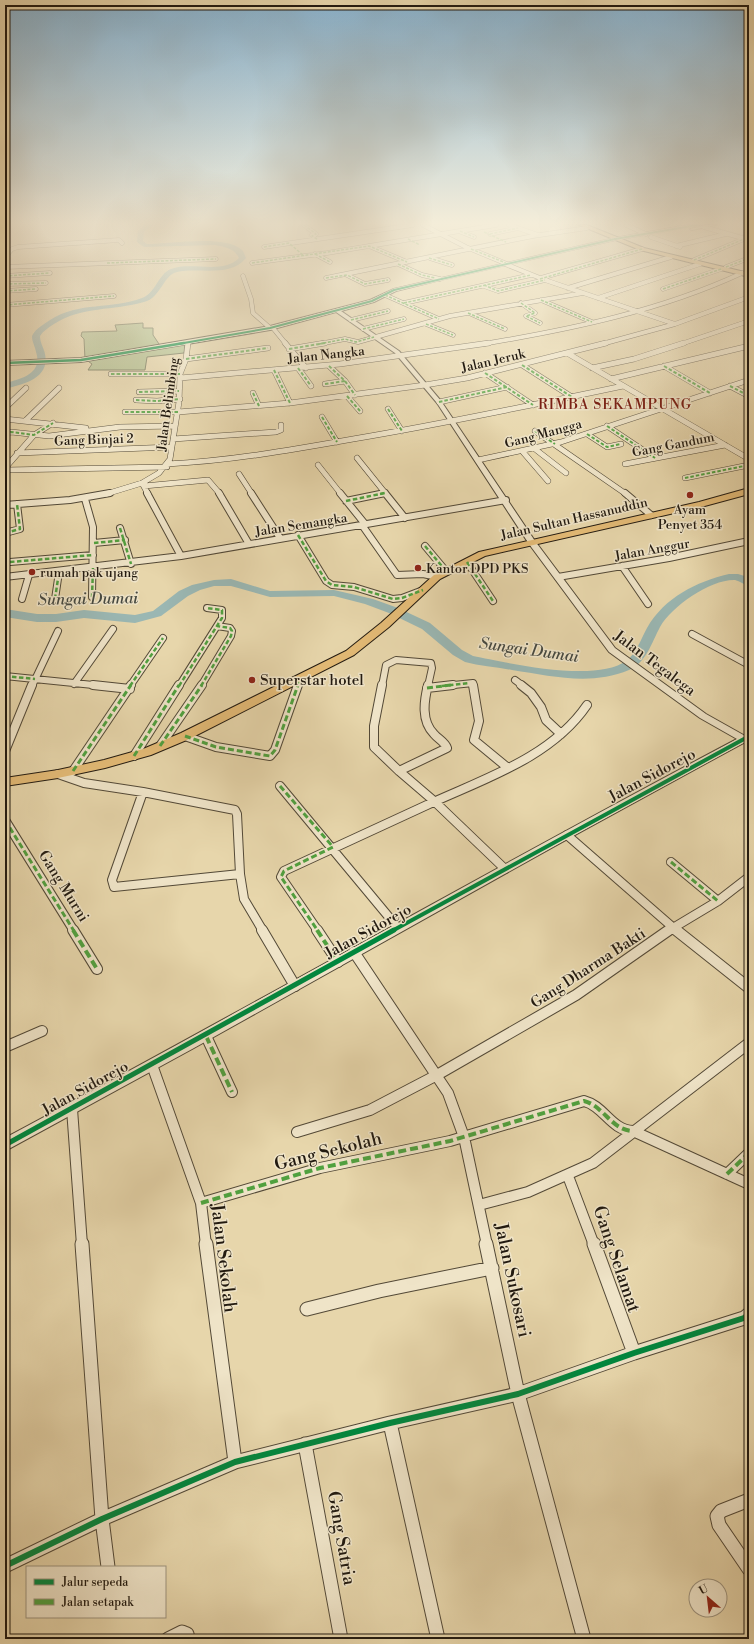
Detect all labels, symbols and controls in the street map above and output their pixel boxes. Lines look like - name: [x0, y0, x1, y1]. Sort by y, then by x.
- street label: Jalan Nangka: [286, 343, 366, 367]
- street label: Jalan Jeruk: [459, 346, 528, 376]
- street label: Jalan Belimbing: [153, 356, 183, 453]
- district label: RIMBA SEKAMPUNG: [538, 396, 692, 414]
- street label: Gang Mangga: [503, 416, 584, 452]
- street label: Gang Gandum: [631, 429, 716, 461]
- street label: Gang Binjai 2: [54, 431, 134, 449]
- marker: Ayam Penyet 354: [685, 490, 695, 500]
- street label: Jalan Sultan Hassanuddin: [498, 494, 650, 544]
- place label: Ayam Penyet 354: [658, 502, 723, 533]
- street label: Jalan Semangka: [253, 510, 349, 540]
- street label: Jalan Anggur: [612, 535, 691, 565]
- place label: Kantor DPD PKS: [426, 561, 529, 577]
- marker: Kantor DPD PKS: [413, 563, 423, 573]
- place label: rumah pak ujang: [40, 565, 138, 581]
- marker: rumah pak ujang: [27, 567, 37, 577]
- water label: Sungai Dumai: [38, 588, 138, 610]
- street label: Jalan Tegalega: [609, 626, 700, 701]
- water label: Sungai Dumai: [478, 633, 580, 667]
- place label: Superstar hotel: [260, 671, 364, 690]
- marker: Superstar hotel: [247, 675, 257, 685]
- street label: Jalan Sidorejo: [605, 745, 699, 807]
- street label: Gang Murni: [34, 847, 93, 926]
- street label: Jalan Sidorejo: [321, 900, 415, 963]
- street label: Gang Dharma Bakti: [527, 924, 649, 1013]
- street label: Jalan Sidorejo: [38, 1057, 132, 1120]
- street label: Gang Sekolah: [272, 1127, 385, 1176]
- street label: Jalan Sekolah: [205, 1201, 242, 1314]
- street label: Gang Selamat: [588, 1203, 646, 1316]
- street label: Jalan Sukosari: [489, 1220, 536, 1340]
- street label: Gang Satria: [322, 1489, 361, 1588]
- legend: [26, 1566, 166, 1618]
- text: Jalur sepeda: [61, 1575, 129, 1590]
- north arrow: [688, 1578, 728, 1618]
- text: U: [697, 1582, 711, 1598]
- text: Jalan setapak: [61, 1595, 134, 1610]

